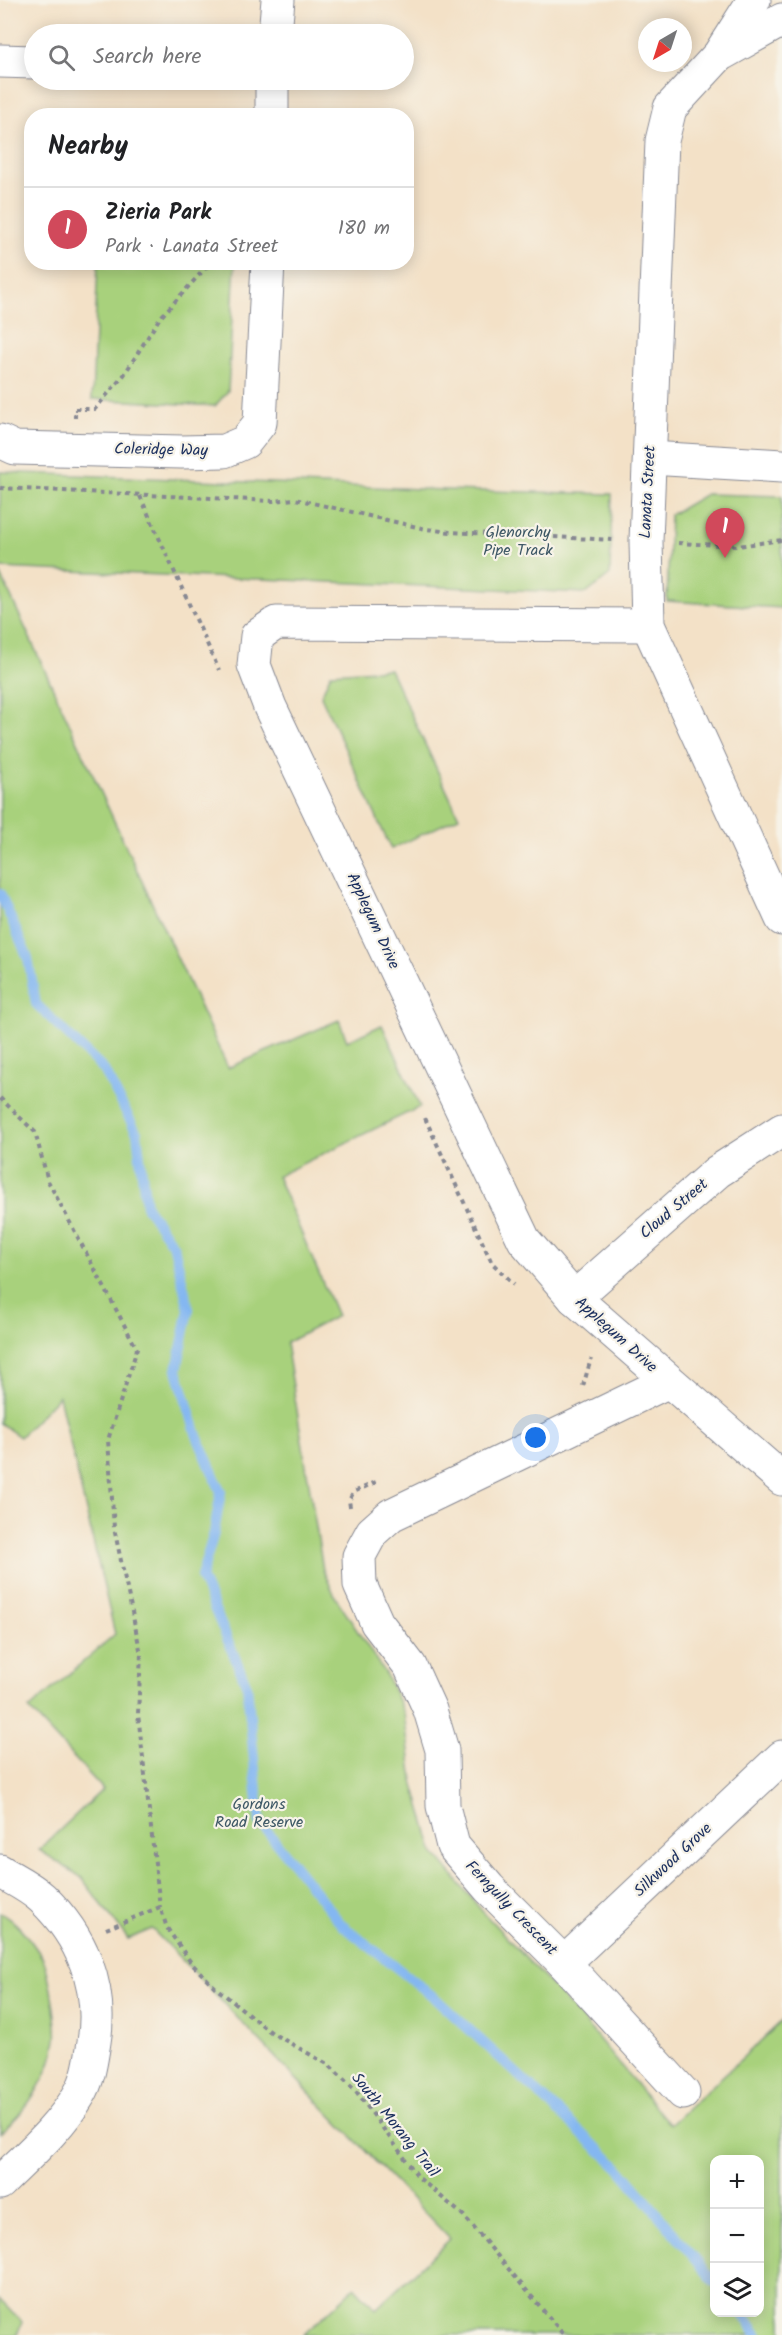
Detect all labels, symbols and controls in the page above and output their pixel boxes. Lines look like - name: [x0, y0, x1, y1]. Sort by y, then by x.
- north arrow: [638, 18, 692, 72]
- search box: [24, 24, 414, 90]
- text: Search here: [93, 40, 201, 75]
- icon: search: [45, 41, 78, 74]
- text: Nearby: [48, 126, 128, 168]
- text: Zieria Park: [105, 196, 211, 231]
- text: 1: [64, 213, 71, 245]
- text: 180 m: [338, 213, 390, 245]
- text: Park · Lanata Street: [105, 231, 278, 263]
- street label: Coleridge Way: [114, 437, 209, 463]
- street label: Lanata Street: [633, 444, 663, 539]
- pin: 1: [706, 508, 744, 558]
- park label: Glenorchy Pipe Track: [483, 520, 553, 563]
- street label: Applegum Drive: [340, 869, 406, 973]
- street label: Cloud Street: [634, 1172, 715, 1245]
- street label: Applegum Drive: [569, 1291, 663, 1379]
- your location: [521, 1423, 550, 1452]
- park label: Gordons Road Reserve: [215, 1792, 303, 1835]
- street label: Silkwood Grove: [628, 1817, 718, 1903]
- street label: Ferngully Crescent: [459, 1855, 564, 1962]
- street label: South Morang Trail: [345, 2067, 445, 2183]
- map controls: [710, 2155, 764, 2317]
- button: +: [710, 2155, 764, 2209]
- button: −: [710, 2209, 764, 2263]
- button: layers: [710, 2263, 764, 2317]

